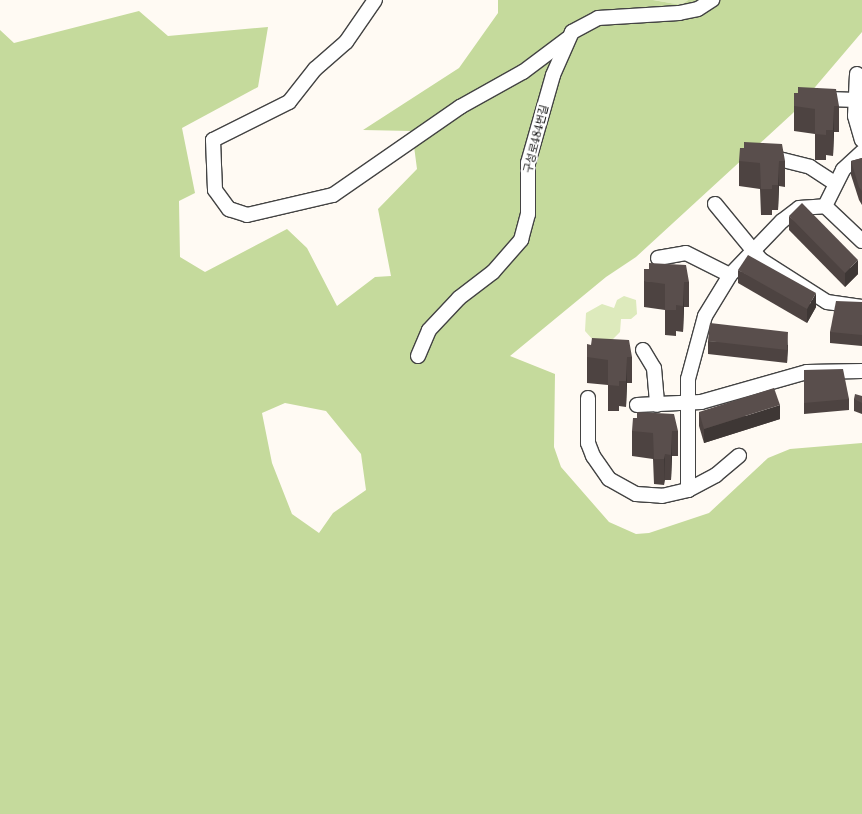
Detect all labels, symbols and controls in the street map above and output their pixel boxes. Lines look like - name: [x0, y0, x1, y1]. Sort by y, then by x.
- street label: 구성로484번길: [521, 103, 551, 175]

